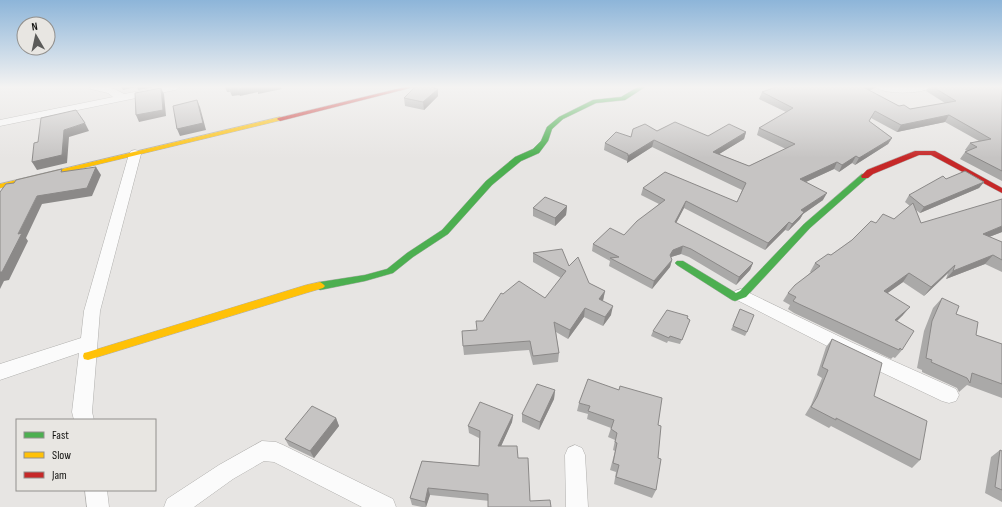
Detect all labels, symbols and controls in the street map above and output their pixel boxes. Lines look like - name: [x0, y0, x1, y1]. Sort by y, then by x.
- north arrow: [16, 16, 56, 56]
- text: N: [31, 20, 39, 33]
- legend: [16, 419, 156, 491]
- text: Fast: [52, 428, 69, 443]
- text: Slow: [52, 448, 71, 463]
- text: Jam: [51, 468, 67, 483]

